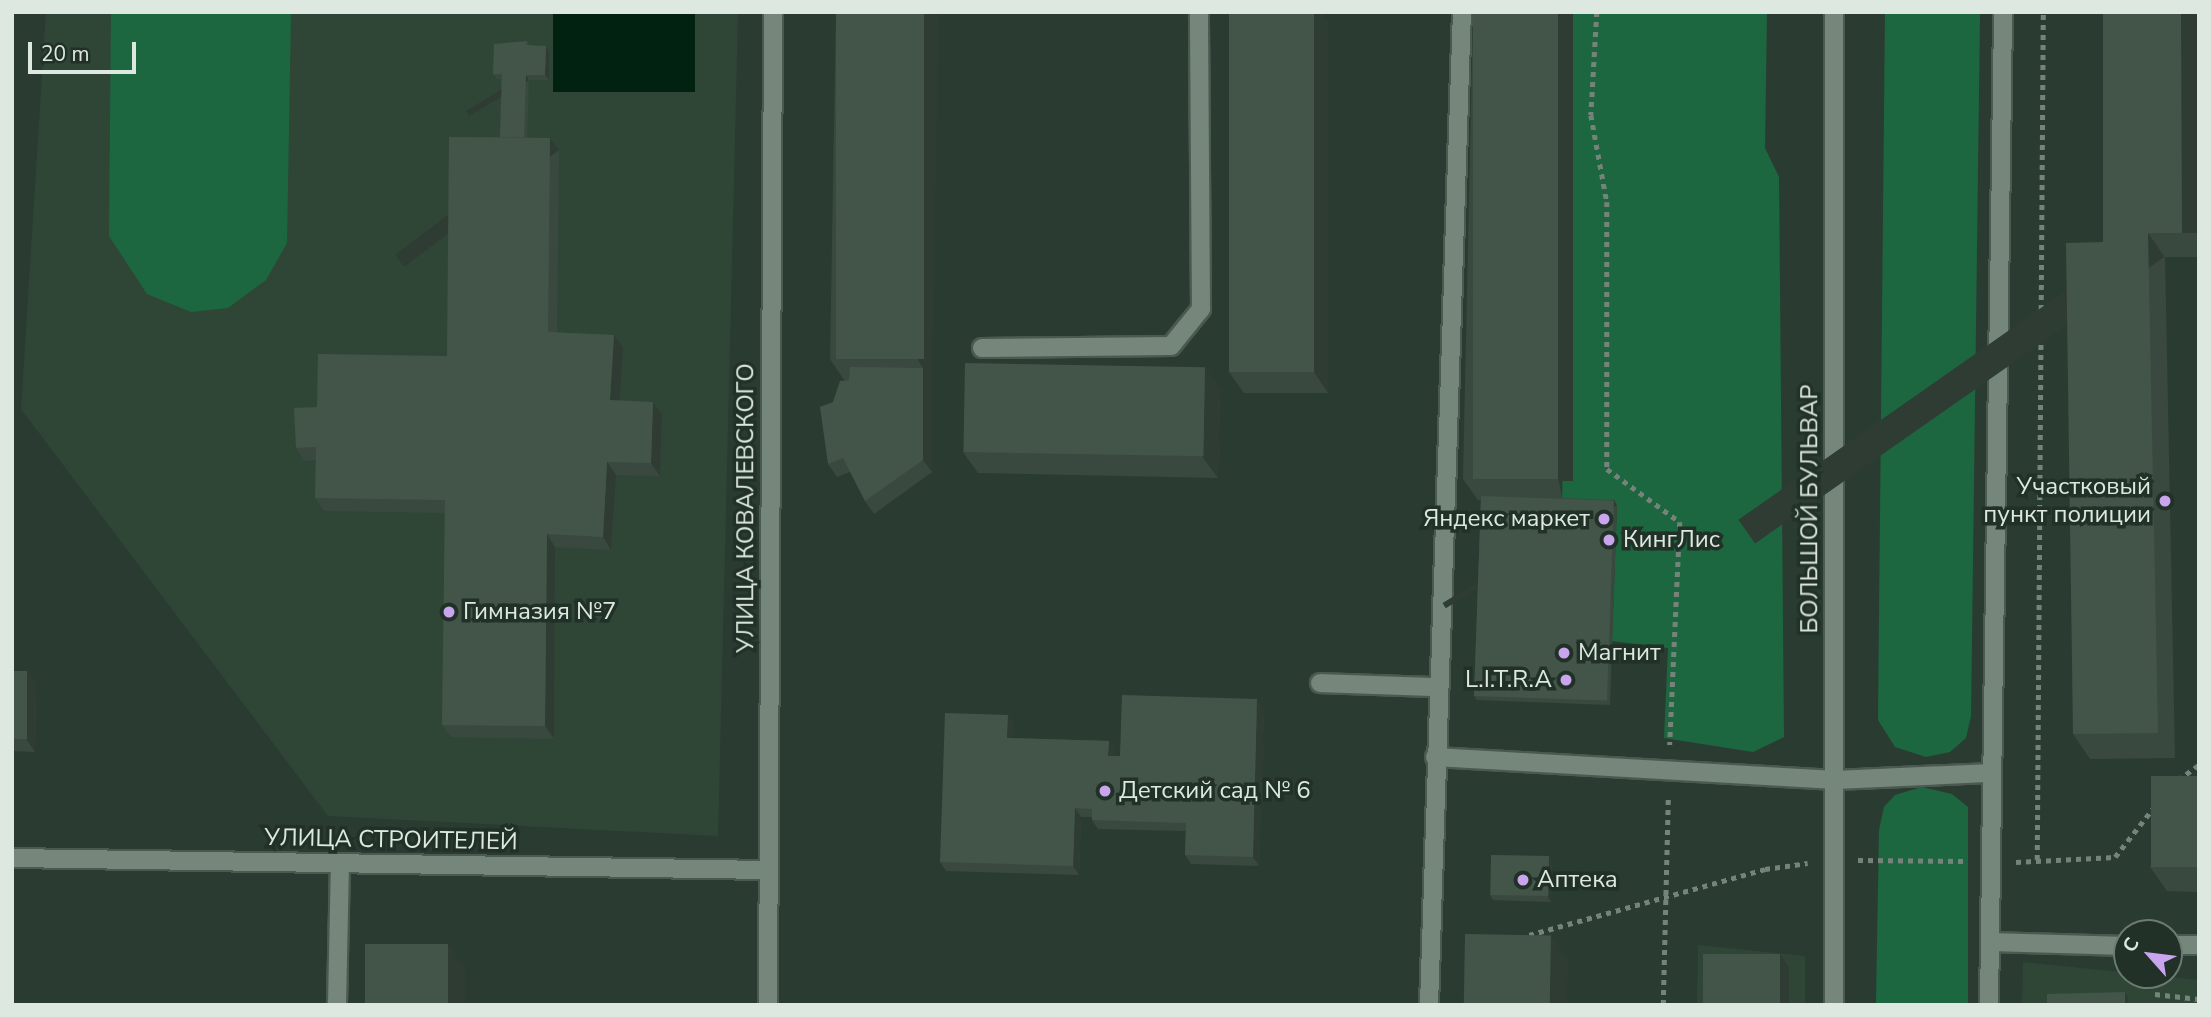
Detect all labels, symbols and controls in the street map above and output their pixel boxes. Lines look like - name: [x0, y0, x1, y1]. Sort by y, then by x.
- scale bar: [32, 28, 140, 72]
- text: 20 m: [41, 40, 90, 68]
- street label: УЛИЦА КОВАЛЕВСКОГО: [732, 363, 760, 653]
- street label: БОЛЬШОЙ БУЛЬВАР: [1796, 384, 1824, 634]
- place label: Участковый пункт полиции: [1983, 473, 2151, 529]
- marker: Участковый пункт полиции: [2157, 493, 2173, 509]
- place label: Яндекс маркет: [1423, 505, 1590, 533]
- marker: Яндекс маркет: [1596, 511, 1612, 527]
- place label: КингЛис: [1623, 526, 1720, 554]
- marker: КингЛис: [1601, 532, 1617, 548]
- place label: Гимназия №7: [463, 598, 616, 626]
- marker: Гимназия №7: [441, 604, 457, 620]
- place label: Магнит: [1578, 639, 1661, 667]
- marker: Магнит: [1556, 645, 1572, 661]
- place label: L.I.T.R.A: [1465, 666, 1552, 694]
- marker: L.I.T.R.A: [1558, 672, 1574, 688]
- place label: Детский сад № 6: [1119, 777, 1311, 805]
- marker: Детский сад № 6: [1097, 783, 1113, 799]
- street label: УЛИЦА СТРОИТЕЛЕЙ: [264, 823, 518, 857]
- place label: Аптека: [1537, 866, 1618, 894]
- marker: Аптека: [1515, 872, 1531, 888]
- north arrow: [2113, 919, 2183, 989]
- text: С: [2117, 933, 2146, 957]

